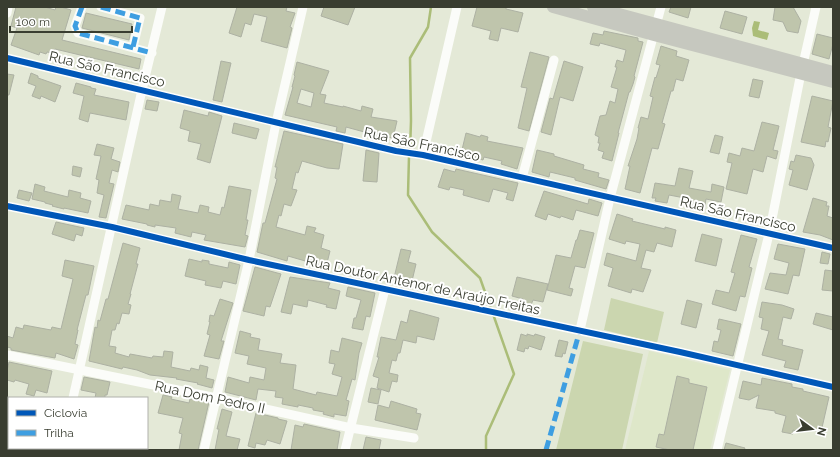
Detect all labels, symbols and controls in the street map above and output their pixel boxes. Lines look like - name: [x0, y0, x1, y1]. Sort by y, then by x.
- scale bar: [10, 8, 132, 34]
- text: 100 m: [16, 15, 50, 29]
- street label: Rua São Francisco: [48, 48, 166, 90]
- street label: Rua São Francisco: [362, 124, 482, 164]
- street label: Rua São Francisco: [679, 193, 797, 235]
- street label: Rua Doutor Antenor de Araújo Freitas: [304, 252, 542, 318]
- street label: Rua Dom Pedro II: [153, 377, 267, 417]
- legend: [8, 397, 148, 449]
- text: Ciclovia: [44, 406, 87, 420]
- north arrow: [792, 409, 832, 449]
- text: Trilha: [44, 426, 74, 440]
- text: N: [814, 426, 829, 437]

